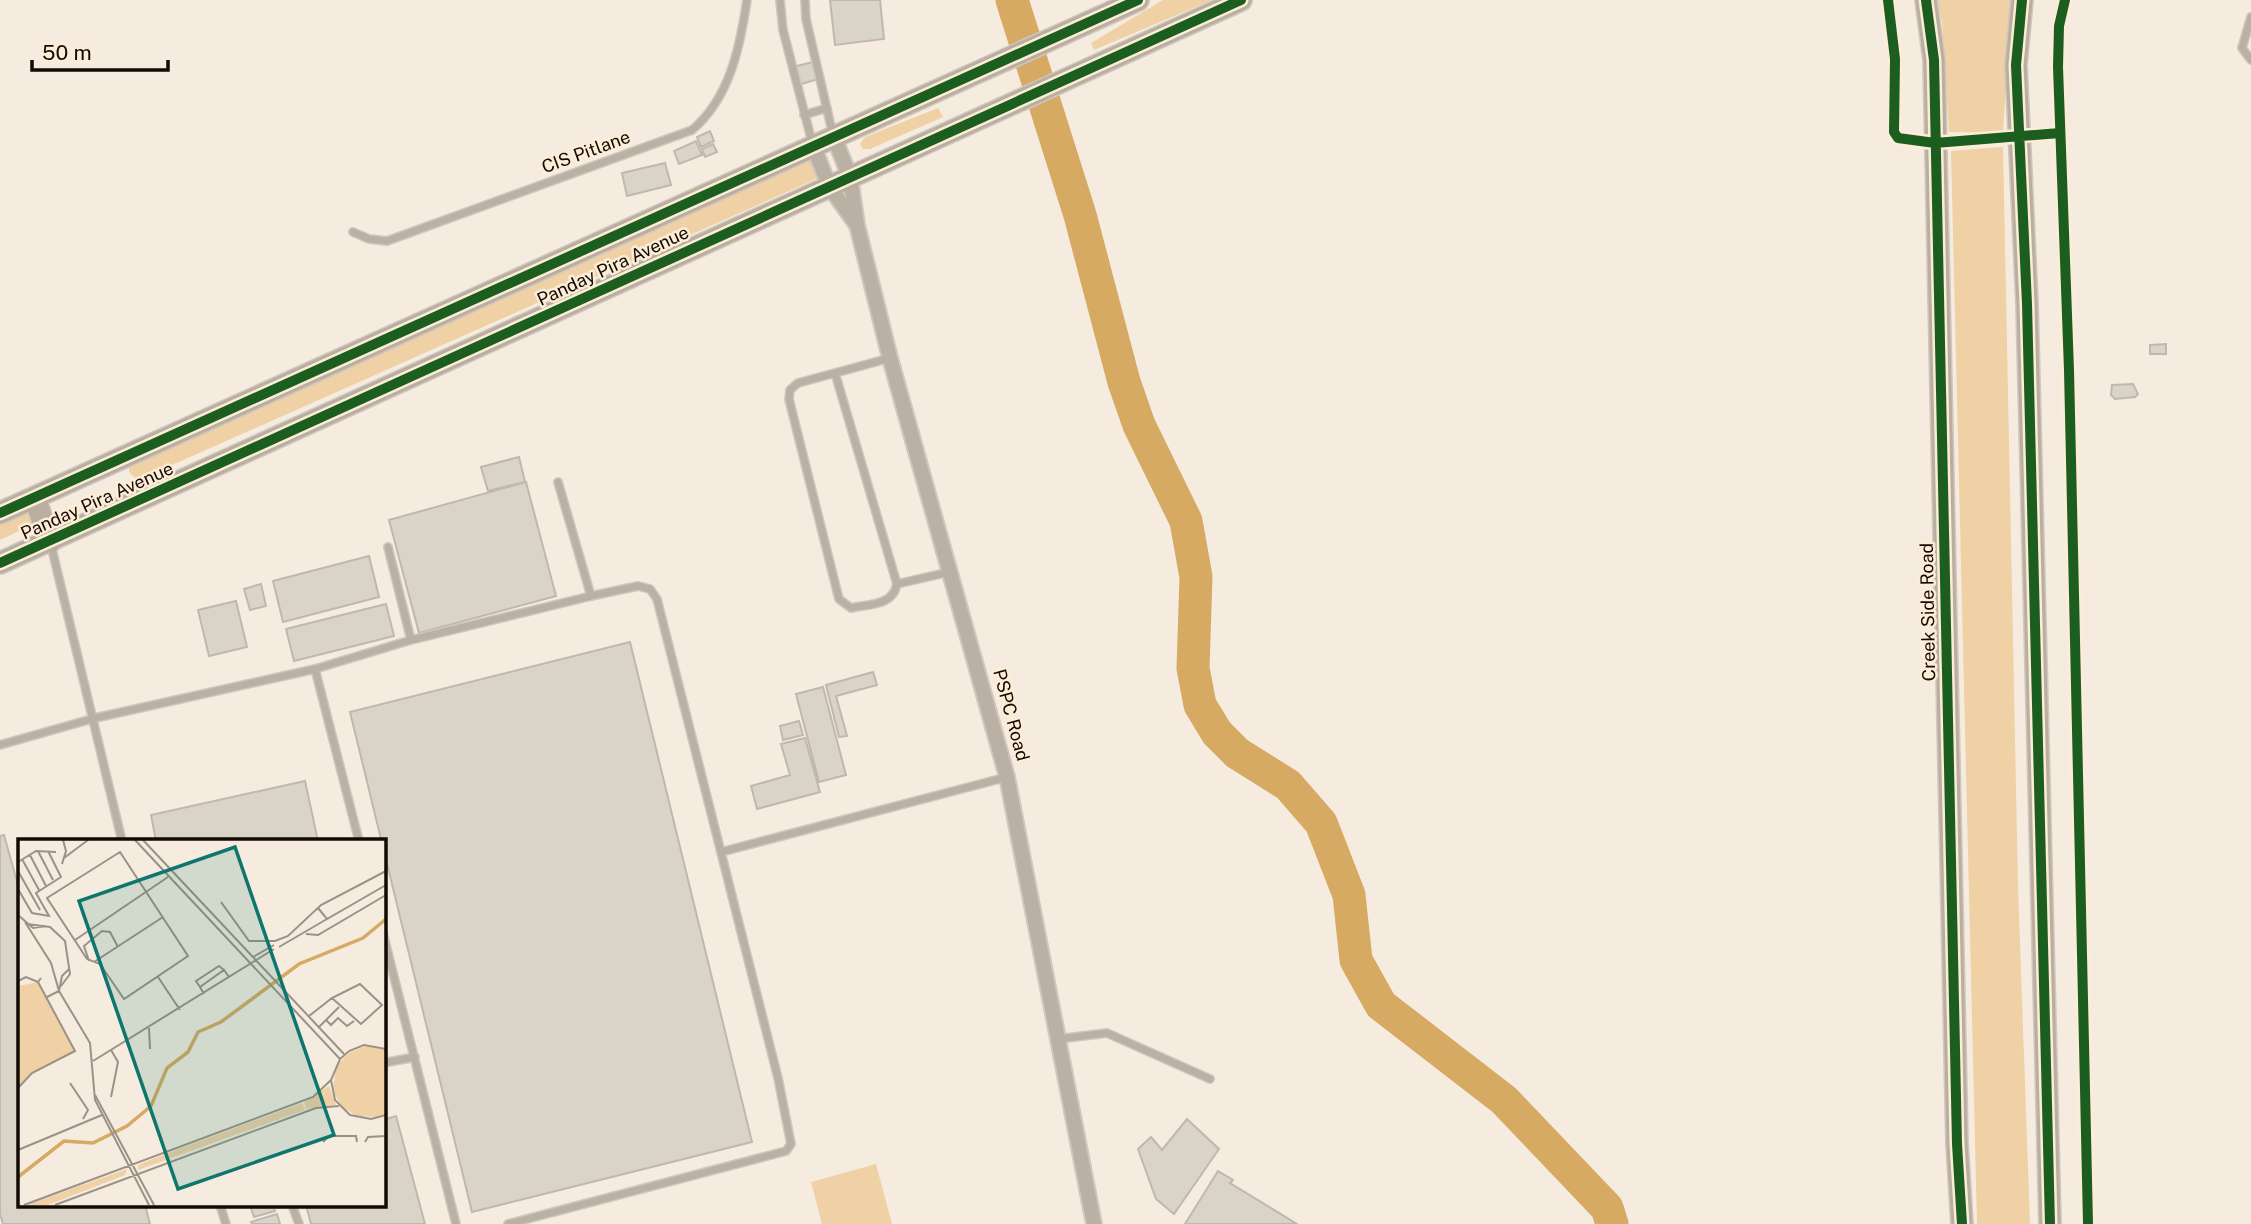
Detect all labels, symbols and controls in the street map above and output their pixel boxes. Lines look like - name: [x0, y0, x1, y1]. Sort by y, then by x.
- scale bar: [32, 28, 168, 72]
- text: 50 m: [42, 40, 92, 65]
- street label: CIS Pitlane: [539, 126, 633, 177]
- street label: Panday Pira Avenue: [534, 221, 692, 310]
- street label: Panday Pira Avenue: [17, 457, 176, 544]
- street label: Creek Side Road: [1916, 543, 1939, 681]
- street label: PSPC Road: [989, 666, 1034, 763]
- inset map: [18, 839, 385, 1206]

